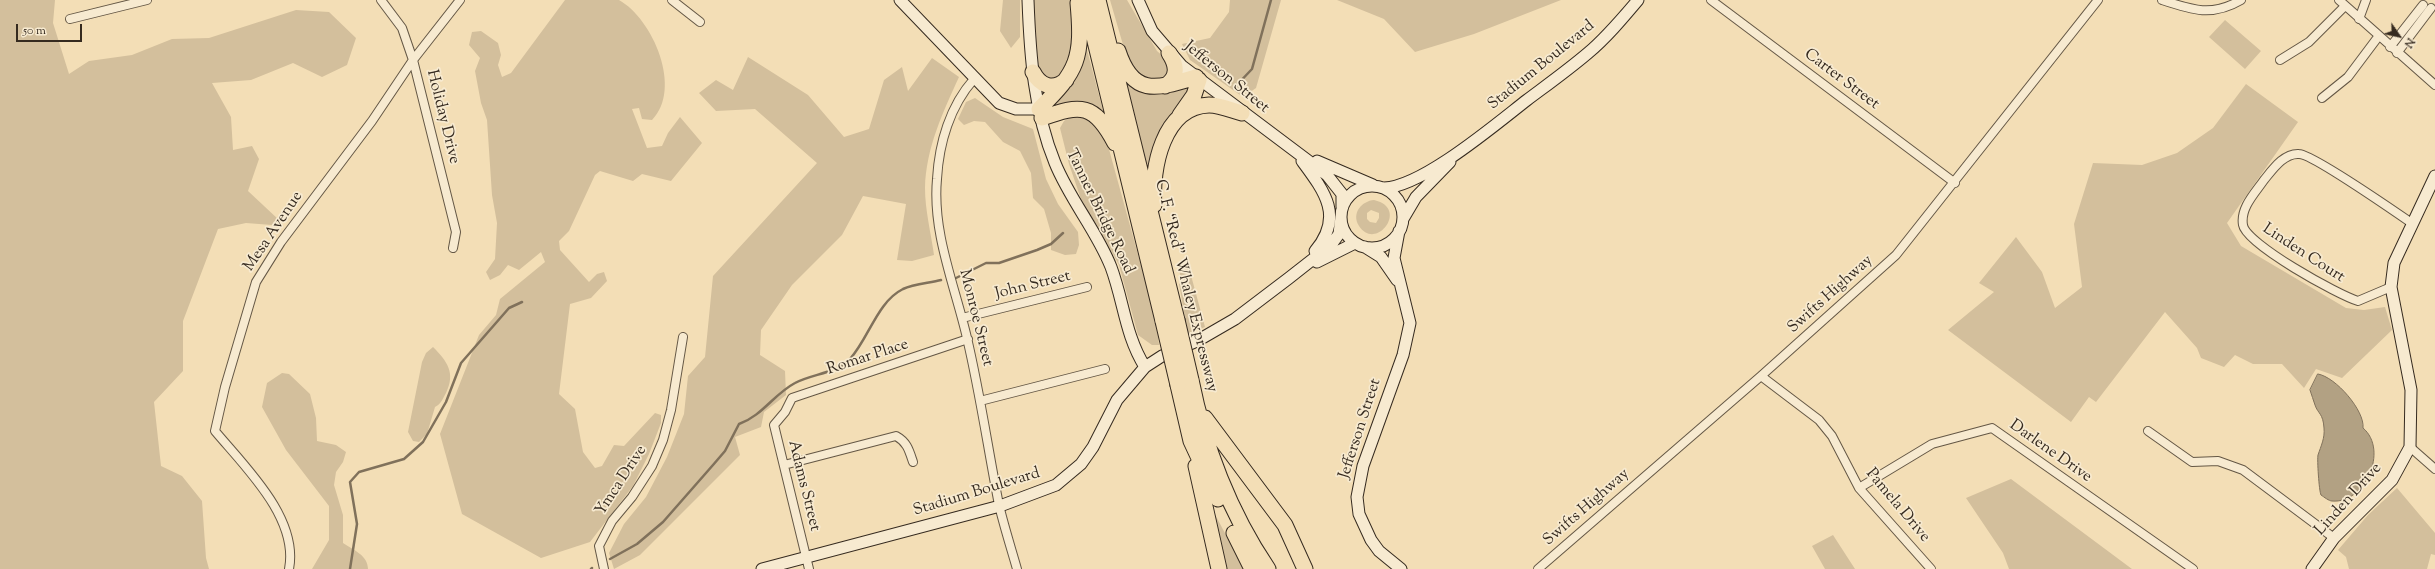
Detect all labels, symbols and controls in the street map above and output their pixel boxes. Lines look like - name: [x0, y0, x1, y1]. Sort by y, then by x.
- scale bar: [18, 16, 84, 42]
- north arrow: [2379, 16, 2419, 56]
- street label: Stadium Boulevard: [1485, 17, 1599, 115]
- text: 50 m: [23, 22, 46, 40]
- text: N: [2400, 35, 2418, 51]
- street label: Jefferson Street: [1179, 38, 1273, 118]
- street label: Carter Street: [1799, 45, 1883, 115]
- street label: Holiday Drive: [421, 68, 463, 166]
- street label: Tanner Bridge Road: [1060, 146, 1138, 278]
- street label: C. F. “Red” Whaley Expressway: [1149, 178, 1221, 394]
- street label: Mesa Avenue: [240, 188, 308, 276]
- street label: Linden Court: [2258, 220, 2348, 288]
- street label: Swifts Highway: [1784, 252, 1878, 338]
- street label: Monroe Street: [954, 267, 996, 369]
- street label: John Street: [993, 267, 1073, 305]
- street label: Romar Place: [825, 336, 911, 380]
- street label: Jefferson Street: [1336, 377, 1386, 481]
- street label: Darlene Drive: [2005, 417, 2095, 487]
- street label: Adams Street: [782, 439, 824, 533]
- street label: Ymca Drive: [592, 442, 652, 520]
- street label: Linden Drive: [2311, 460, 2387, 540]
- street label: Stadium Boulevard: [911, 465, 1043, 521]
- street label: Swifts Highway: [1540, 465, 1634, 551]
- street label: Pamela Drive: [1861, 465, 1933, 547]

